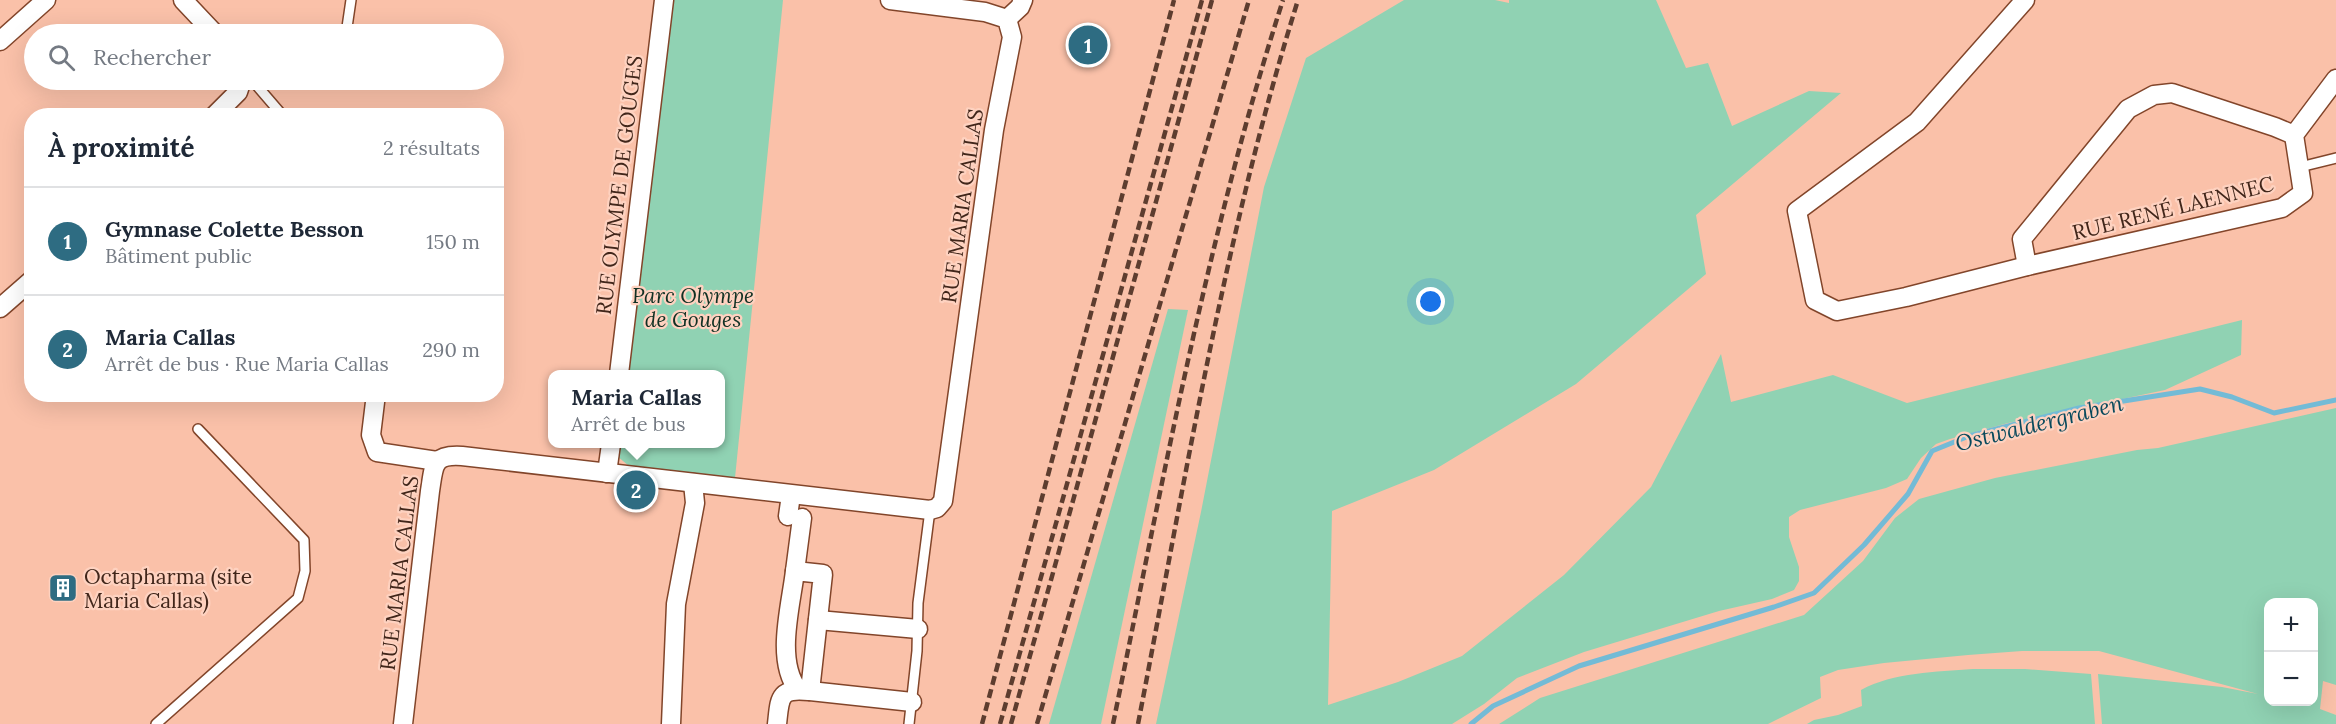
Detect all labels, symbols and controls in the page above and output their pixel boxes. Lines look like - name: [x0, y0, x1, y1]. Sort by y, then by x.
- pin: 1: [1068, 22, 1108, 68]
- search box: [24, 24, 504, 90]
- icon: search: [45, 41, 78, 74]
- text: Rechercher: [93, 43, 211, 71]
- street label: RUE OLYMPE DE GOUGES: [590, 54, 648, 316]
- street label: RUE MARIA CALLAS: [935, 107, 989, 305]
- text: À proximité: [48, 131, 194, 164]
- text: 2 résultats: [383, 135, 480, 160]
- street label: RUE RENÉ LAENNEC: [2069, 170, 2277, 246]
- text: Gymnase Colette Besson: [105, 215, 364, 243]
- text: 1: [63, 229, 72, 254]
- text: 150 m: [426, 229, 480, 254]
- text: Bâtiment public: [105, 243, 252, 268]
- park label: Parc Olympe de Gouges: [632, 282, 754, 333]
- your location: [1416, 287, 1445, 316]
- text: Maria Callas: [105, 323, 235, 351]
- text: 2: [62, 337, 73, 362]
- text: 290 m: [422, 337, 480, 362]
- text: Arrêt de bus · Rue Maria Callas: [105, 351, 389, 376]
- popup: [548, 370, 725, 448]
- text: Maria Callas: [571, 383, 702, 411]
- water label: Ostwaldergraben: [1952, 389, 2126, 457]
- text: Arrêt de bus: [571, 411, 686, 436]
- pin: 2: [616, 468, 656, 512]
- street label: RUE MARIA CALLAS: [374, 474, 424, 672]
- place label: Octapharma (site Maria Callas): [84, 563, 252, 614]
- building icon: Octapharma (site Maria Callas): [47, 572, 79, 604]
- map controls: [2264, 598, 2318, 706]
- button: +: [2264, 598, 2318, 652]
- button: −: [2264, 652, 2318, 706]

